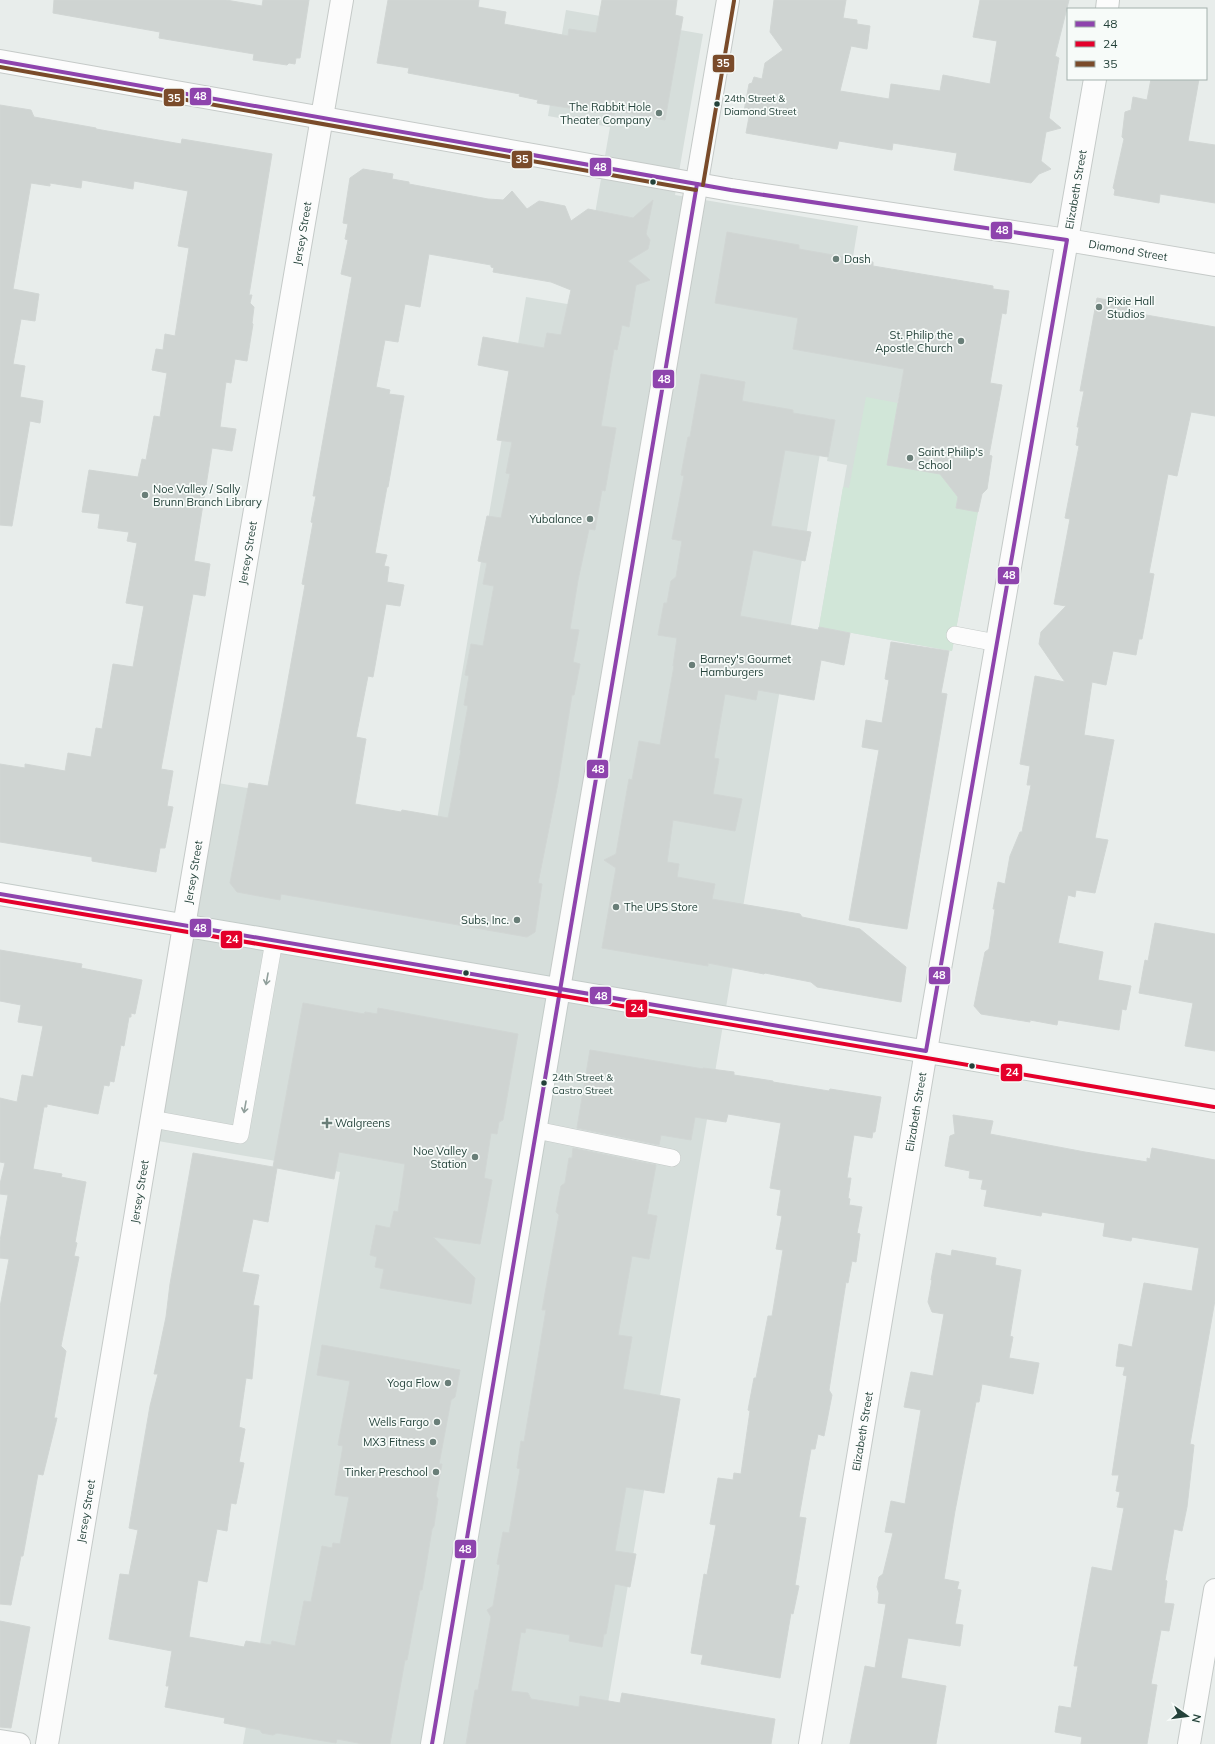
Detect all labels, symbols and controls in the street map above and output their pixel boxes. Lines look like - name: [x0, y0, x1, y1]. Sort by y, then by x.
- legend: [1067, 8, 1207, 80]
- text: 48: [1103, 16, 1117, 31]
- text: 24: [1103, 36, 1117, 51]
- line badge: 35: [712, 54, 735, 73]
- text: 35: [716, 56, 730, 70]
- text: 35: [1103, 56, 1117, 71]
- line badge: 48: [189, 87, 212, 106]
- line badge: 35: [163, 88, 185, 107]
- text: 48: [193, 89, 207, 103]
- text: 35: [167, 91, 181, 105]
- place label: 24th Street & Diamond Street: [724, 92, 797, 118]
- marker: 24th Street & Diamond Street: [712, 99, 722, 109]
- place label: The Rabbit Hole Theater Company: [560, 100, 651, 127]
- marker: The Rabbit Hole Theater Company: [654, 108, 664, 118]
- street label: Elizabeth Street: [1062, 149, 1090, 230]
- line badge: 35: [511, 150, 533, 169]
- text: 35: [515, 152, 529, 166]
- line badge: 48: [589, 157, 612, 177]
- text: 48: [593, 160, 607, 174]
- unlabelled marker: [648, 177, 658, 187]
- street label: Jersey Street: [290, 200, 314, 266]
- line badge: 48: [990, 221, 1013, 240]
- text: 48: [995, 223, 1009, 237]
- street label: Diamond Street: [1088, 237, 1169, 264]
- place label: Dash: [844, 252, 871, 266]
- marker: Dash: [831, 254, 841, 264]
- place label: Pixie Hall Studios: [1107, 294, 1154, 321]
- marker: Pixie Hall Studios: [1094, 302, 1104, 312]
- place label: St. Philip the Apostle Church: [875, 328, 953, 355]
- marker: St. Philip the Apostle Church: [956, 336, 966, 346]
- line badge: 48: [652, 369, 675, 389]
- text: 48: [657, 372, 671, 386]
- place label: Saint Philip's School: [918, 445, 983, 472]
- marker: Saint Philip's School: [905, 453, 915, 463]
- place label: Noe Valley / Sally Brunn Branch Library: [153, 482, 262, 509]
- marker: Noe Valley / Sally Brunn Branch Library: [140, 490, 150, 500]
- place label: Yubalance: [529, 512, 582, 526]
- marker: Yubalance: [585, 514, 595, 524]
- street label: Jersey Street: [235, 520, 260, 586]
- line badge: 48: [997, 566, 1020, 585]
- text: 48: [1002, 568, 1016, 582]
- place label: Barney's Gourmet Hamburgers: [700, 652, 791, 679]
- marker: Barney's Gourmet Hamburgers: [687, 660, 697, 670]
- line badge: 48: [586, 759, 609, 779]
- text: 48: [591, 762, 605, 776]
- street label: Jersey Street: [181, 839, 206, 905]
- place label: The UPS Store: [624, 900, 698, 914]
- marker: The UPS Store: [611, 902, 621, 912]
- place label: Subs, Inc.: [461, 913, 509, 927]
- marker: Subs, Inc.: [512, 915, 522, 925]
- line badge: 48: [189, 918, 212, 938]
- text: 48: [193, 921, 207, 935]
- line badge: 24: [220, 930, 243, 949]
- text: 24: [225, 932, 239, 946]
- line badge: 48: [928, 966, 951, 985]
- unlabelled marker: [461, 968, 471, 978]
- text: 48: [932, 968, 946, 982]
- one-way arrow: [263, 972, 271, 985]
- line badge: 48: [589, 986, 612, 1005]
- text: 48: [594, 989, 608, 1003]
- line badge: 24: [625, 999, 648, 1018]
- text: 24: [630, 1001, 644, 1015]
- unlabelled marker: [967, 1061, 977, 1071]
- line badge: 24: [1000, 1063, 1023, 1082]
- text: 24: [1005, 1065, 1019, 1079]
- place label: 24th Street & Castro Street: [552, 1071, 613, 1097]
- street label: Elizabeth Street: [902, 1071, 929, 1153]
- marker: 24th Street & Castro Street: [539, 1078, 549, 1088]
- one-way arrow: [241, 1100, 249, 1113]
- place label: Walgreens: [335, 1116, 390, 1130]
- marker: Walgreens: [322, 1118, 332, 1128]
- place label: Noe Valley Station: [413, 1144, 467, 1171]
- marker: Noe Valley Station: [470, 1152, 480, 1162]
- street label: Jersey Street: [127, 1159, 152, 1224]
- place label: Yoga Flow: [386, 1376, 440, 1390]
- marker: Yoga Flow: [443, 1378, 453, 1388]
- street label: Elizabeth Street: [849, 1390, 876, 1472]
- place label: Wells Fargo: [368, 1415, 429, 1429]
- marker: Wells Fargo: [432, 1417, 442, 1427]
- place label: MX3 Fitness: [363, 1435, 425, 1449]
- marker: MX3 Fitness: [428, 1437, 438, 1447]
- place label: Tinker Preschool: [344, 1465, 428, 1479]
- marker: Tinker Preschool: [431, 1467, 441, 1477]
- street label: Jersey Street: [74, 1478, 98, 1544]
- line badge: 48: [454, 1539, 477, 1559]
- text: 48: [458, 1542, 472, 1556]
- north arrow: [1167, 1696, 1207, 1736]
- text: N: [1189, 1713, 1205, 1724]

